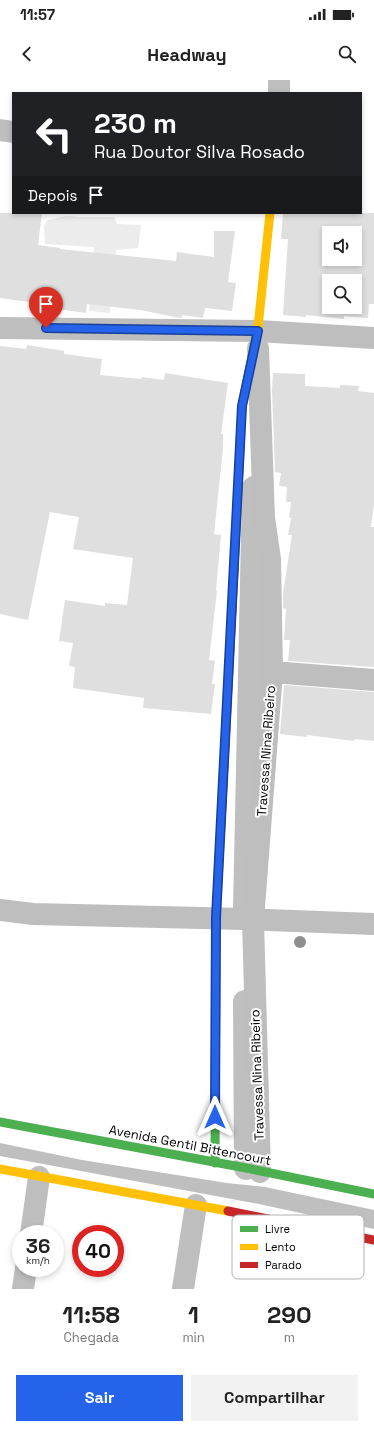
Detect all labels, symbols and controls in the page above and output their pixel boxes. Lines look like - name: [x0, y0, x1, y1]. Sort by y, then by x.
- text: 11:57: [20, 5, 55, 24]
- icon: back: [16, 43, 38, 65]
- text: Headway: [147, 43, 227, 66]
- icon: search: [336, 43, 358, 65]
- text: 230 m: [94, 105, 177, 141]
- icon: left: [28, 108, 80, 160]
- text: Rua Doutor Silva Rosado: [94, 140, 305, 163]
- icon: arrive: [85, 184, 107, 206]
- text: Depois: [28, 186, 77, 205]
- map controls: [322, 226, 362, 314]
- button: sound: [322, 226, 362, 266]
- button: search: [322, 274, 362, 314]
- pin: [29, 287, 63, 328]
- icon: arrive: [35, 293, 57, 315]
- street label: Travessa Nina Ribeiro: [253, 685, 279, 817]
- street label: Travessa Nina Ribeiro: [246, 1009, 268, 1141]
- position arrow: [194, 1096, 236, 1138]
- street label: Avenida Gentil Bittencourt: [108, 1121, 272, 1169]
- legend: [232, 1215, 364, 1279]
- text: Livre: [265, 1222, 290, 1236]
- speed limit sign: 40: [72, 1225, 124, 1277]
- text: 36: [26, 1233, 50, 1259]
- text: Lento: [265, 1240, 296, 1254]
- text: km/h: [26, 1254, 50, 1267]
- text: Parado: [265, 1258, 302, 1272]
- text: 11:58: [62, 1299, 120, 1330]
- text: 1: [188, 1299, 199, 1330]
- text: 290: [267, 1299, 312, 1330]
- text: Chegada: [63, 1329, 119, 1346]
- text: min: [182, 1329, 205, 1346]
- text: m: [284, 1329, 295, 1346]
- button: Sair: [16, 1375, 183, 1421]
- button: Compartilhar: [191, 1375, 358, 1421]

